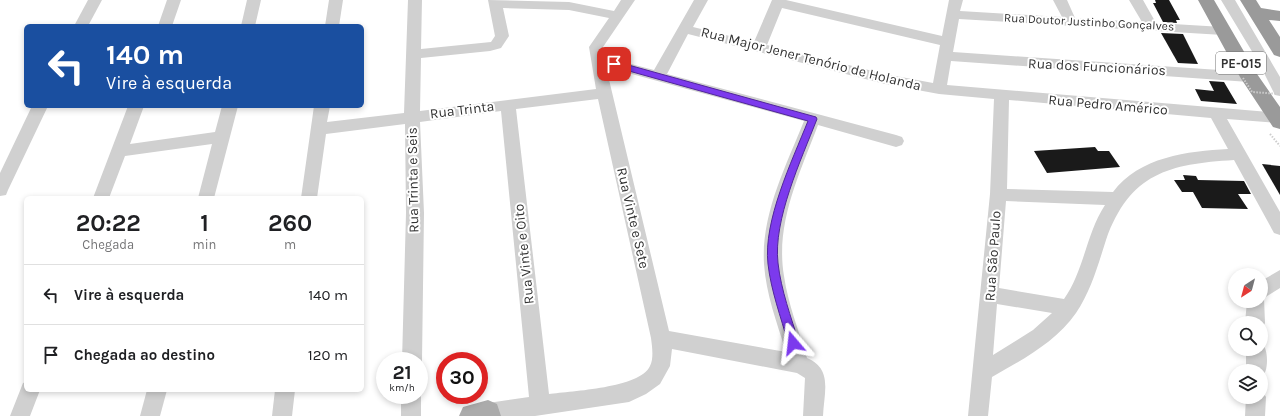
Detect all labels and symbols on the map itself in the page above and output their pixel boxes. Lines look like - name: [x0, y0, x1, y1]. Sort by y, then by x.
- street label: Rua Doutor Justinbo Gonçalves: [1003, 11, 1175, 33]
- street label: Rua Major Jener Tenório de Holanda: [699, 23, 923, 95]
- pin: [597, 47, 631, 81]
- road number: PE-015: [1216, 52, 1266, 74]
- street label: Rua dos Funcionários: [1028, 55, 1166, 79]
- street label: Rua Pedro Américo: [1048, 91, 1168, 119]
- street label: Rua Trinta: [429, 98, 495, 122]
- street label: Rua Trinta e Seis: [404, 127, 422, 233]
- street label: Rua Vinte e Sete: [613, 166, 653, 270]
- street label: Rua Vinte e Oito: [510, 203, 538, 305]
- street label: Rua São Paulo: [981, 210, 1005, 302]
- north arrow: [1228, 268, 1268, 308]
- position arrow: [772, 322, 814, 364]
- speed limit sign: 30: [436, 352, 488, 404]

